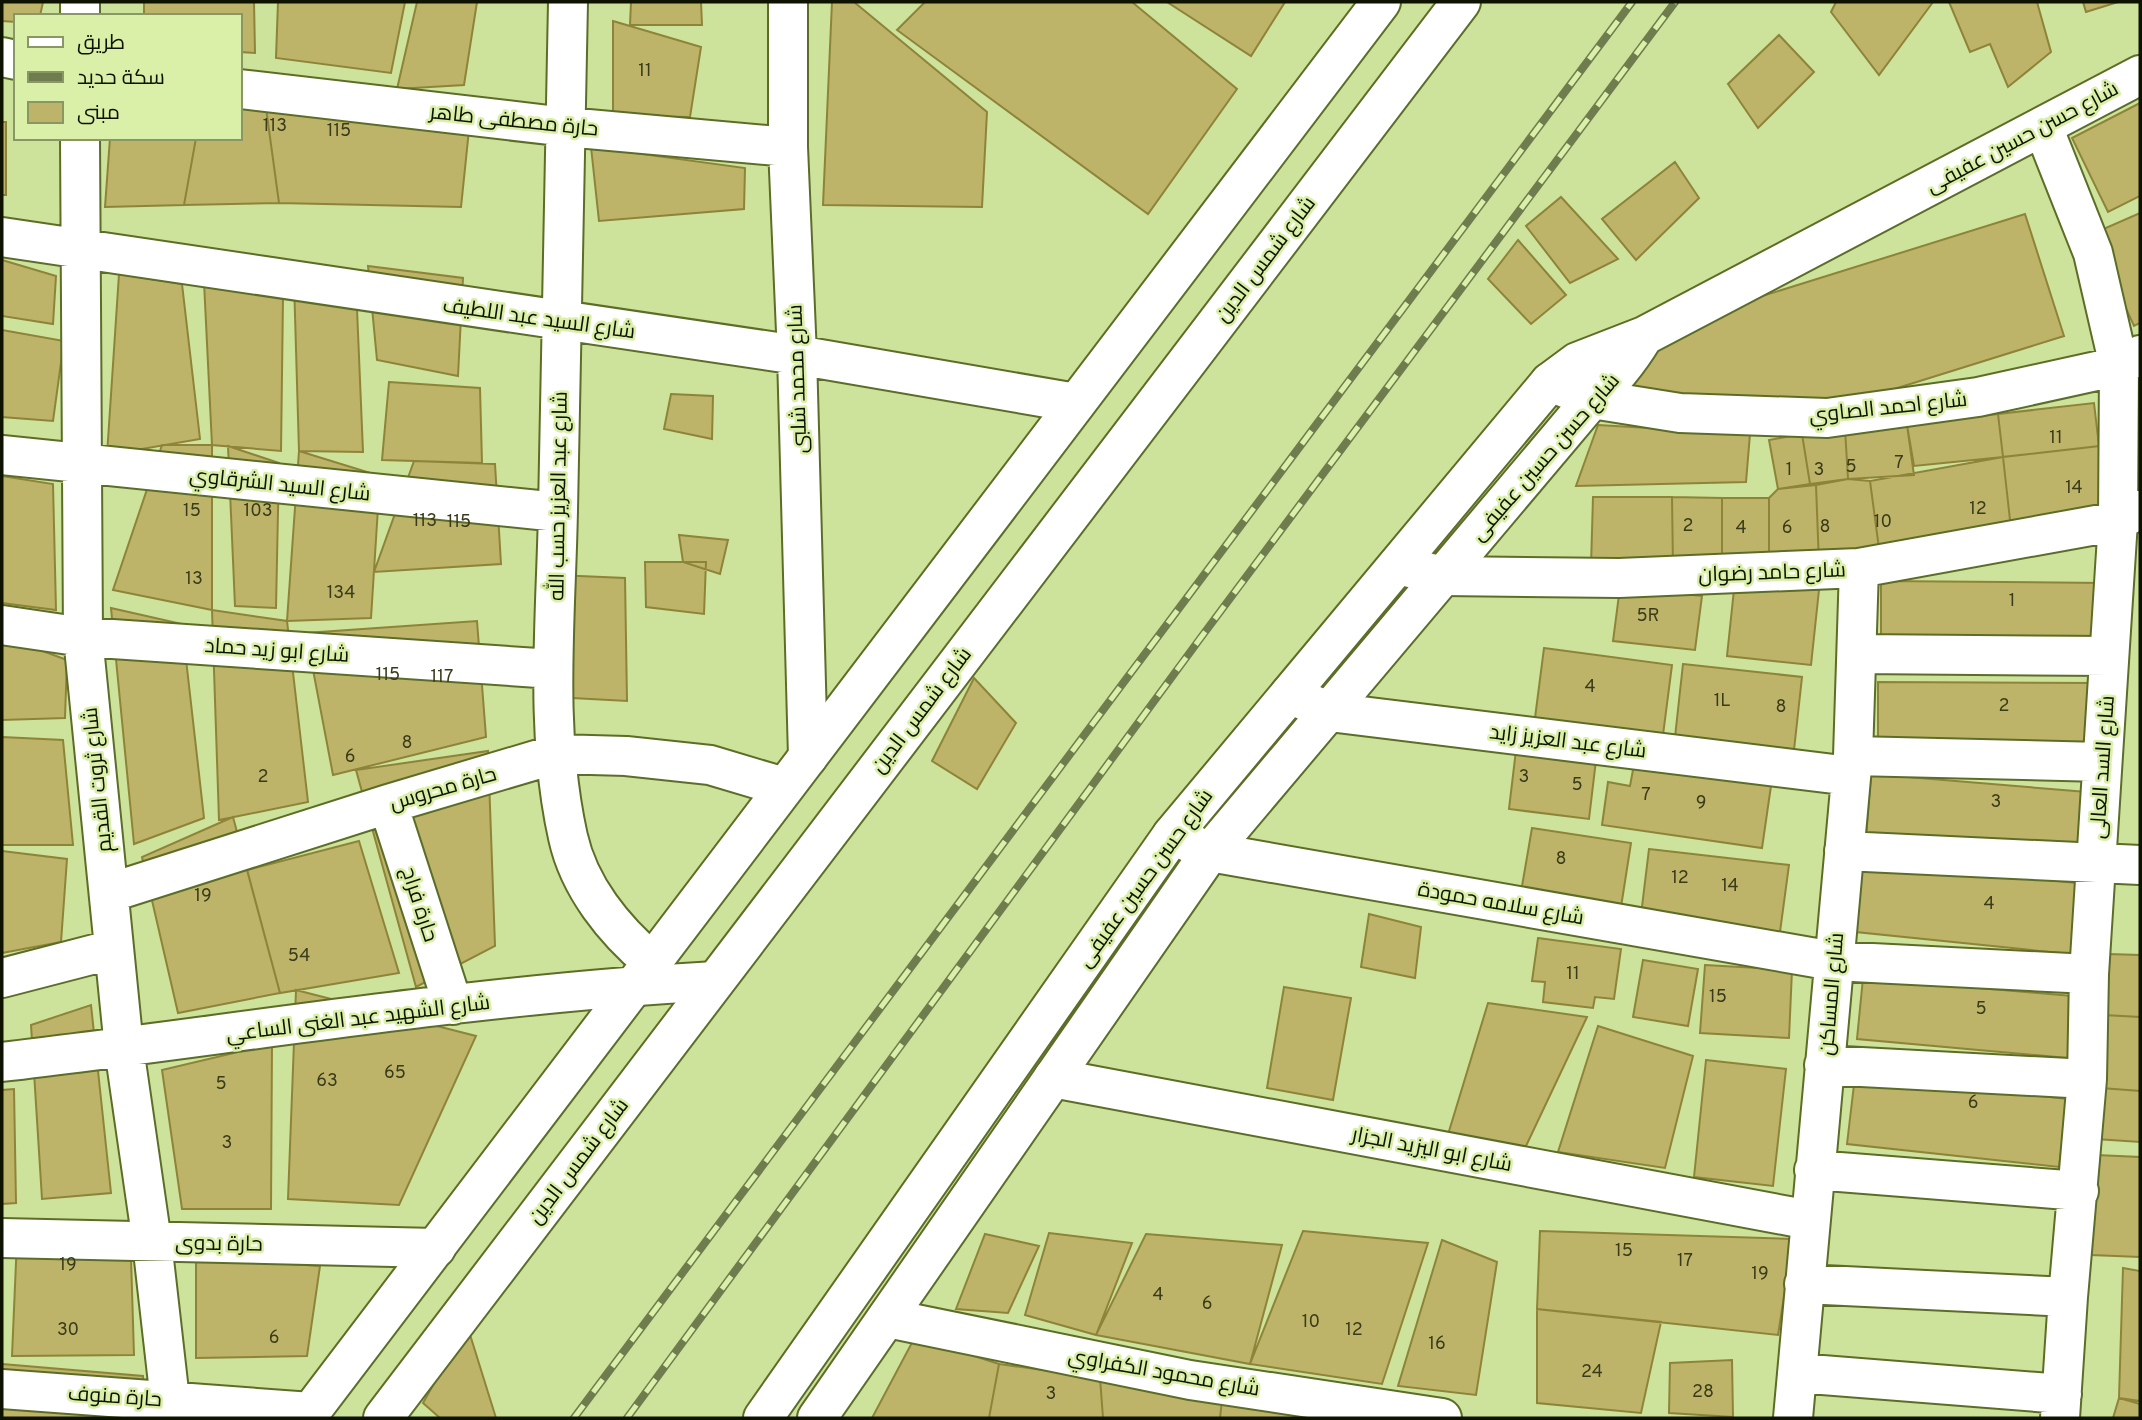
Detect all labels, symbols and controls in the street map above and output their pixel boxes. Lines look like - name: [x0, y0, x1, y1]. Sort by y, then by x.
- legend: [14, 14, 242, 140]
- text: طريق: [77, 30, 125, 57]
- house number: 11: [638, 60, 652, 83]
- text: سكة حديد: [77, 65, 165, 92]
- street label: شارع حسن حسين عفيفى: [1922, 76, 2124, 200]
- street label: حارة مصطفى طاهر: [427, 99, 600, 144]
- text: مبنى: [77, 100, 120, 127]
- house number: 113: [263, 115, 287, 138]
- house number: 115: [327, 120, 351, 143]
- street label: شارع شمس الدين: [1210, 191, 1322, 328]
- street label: شارع السيد عبد اللطيف: [441, 293, 637, 346]
- street label: شارع محمد شلبى: [782, 304, 815, 454]
- street label: شارع حسن حسين عفيفى: [1466, 368, 1627, 548]
- street label: شارع احمد الصاوي: [1808, 387, 1969, 431]
- street label: شارع عبد العزيز حسب الله: [542, 391, 575, 601]
- house number: 11: [2049, 427, 2063, 450]
- house number: 7: [1894, 452, 1904, 475]
- house number: 5: [1845, 456, 1857, 479]
- house number: 1: [1786, 459, 1792, 482]
- house number: 3: [1814, 459, 1824, 482]
- street label: شارع السيد الشرقاوي: [188, 463, 372, 509]
- house number: 14: [2065, 477, 2083, 500]
- house number: 12: [1969, 498, 1987, 521]
- house number: 15: [183, 500, 201, 523]
- house number: 103: [243, 500, 273, 523]
- house number: 113: [413, 510, 437, 533]
- house number: 115: [447, 511, 471, 534]
- house number: 10: [1874, 511, 1892, 534]
- house number: 2: [1682, 515, 1694, 538]
- house number: 8: [1820, 516, 1831, 539]
- house number: 4: [1735, 517, 1747, 540]
- house number: 6: [1782, 517, 1792, 540]
- street label: شارع حامد رضوان: [1698, 557, 1846, 590]
- house number: 13: [185, 568, 203, 591]
- house number: 134: [327, 582, 355, 605]
- house number: 1: [2009, 590, 2015, 613]
- house number: 5R: [1636, 605, 1660, 628]
- street label: شارع ابو زيد حماد: [204, 633, 350, 670]
- street label: شارع شمس الدين: [866, 642, 978, 779]
- house number: 115: [376, 664, 400, 687]
- house number: 117: [431, 666, 453, 689]
- house number: 4: [1584, 676, 1596, 699]
- house number: 1L: [1714, 690, 1730, 713]
- house number: 2: [1998, 695, 2010, 718]
- street label: شارع السد العالى: [2085, 695, 2122, 840]
- house number: 8: [1776, 696, 1787, 719]
- street label: شارع ثروت القديم: [77, 706, 120, 854]
- street label: شارع عبد العزيز زايد: [1488, 719, 1648, 766]
- house number: 8: [402, 732, 413, 755]
- house number: 6: [345, 746, 355, 769]
- street label: حارة محروس: [387, 761, 500, 818]
- house number: 2: [257, 766, 269, 789]
- house number: 3: [1519, 766, 1529, 789]
- house number: 5: [1571, 774, 1583, 797]
- street label: شارع حسن حسين عفيفى: [1072, 784, 1220, 973]
- house number: 7: [1641, 784, 1651, 807]
- house number: 3: [1991, 791, 2001, 814]
- house number: 9: [1696, 792, 1706, 815]
- house number: 8: [1556, 848, 1567, 871]
- street label: حارة فراج: [394, 863, 443, 945]
- house number: 12: [1671, 867, 1689, 890]
- house number: 14: [1721, 875, 1739, 898]
- street label: شارع سلامه حمودة: [1416, 877, 1586, 932]
- house number: 19: [194, 885, 212, 908]
- house number: 4: [1983, 893, 1995, 916]
- street label: شارع المساكن: [1814, 932, 1851, 1057]
- house number: 54: [288, 945, 310, 968]
- house number: 11: [1566, 963, 1580, 986]
- house number: 15: [1709, 986, 1727, 1009]
- street label: شارع الشهيد عبد الغنى الساعي: [225, 990, 492, 1050]
- house number: 5: [1975, 998, 1987, 1021]
- house number: 65: [384, 1062, 406, 1085]
- house number: 63: [316, 1070, 338, 1093]
- house number: 5: [215, 1073, 227, 1096]
- house number: 6: [1968, 1092, 1978, 1115]
- street label: شارع شمس الدين: [523, 1093, 635, 1230]
- street label: شارع ابو اليزيد الجزار: [1348, 1121, 1514, 1179]
- house number: 3: [222, 1132, 232, 1155]
- street label: حارة بدوى: [175, 1230, 263, 1259]
- house number: 15: [1615, 1240, 1633, 1263]
- house number: 17: [1677, 1250, 1693, 1273]
- house number: 19: [59, 1254, 77, 1277]
- house number: 19: [1751, 1263, 1769, 1286]
- house number: 4: [1152, 1284, 1164, 1307]
- house number: 6: [1202, 1293, 1212, 1316]
- house number: 10: [1302, 1311, 1320, 1334]
- house number: 30: [57, 1319, 79, 1342]
- house number: 12: [1345, 1319, 1363, 1342]
- house number: 6: [269, 1327, 279, 1350]
- house number: 16: [1428, 1333, 1446, 1356]
- street label: شارع محمود الكفراوي: [1066, 1343, 1262, 1405]
- house number: 24: [1581, 1361, 1603, 1384]
- street label: حارة منوف: [67, 1381, 163, 1414]
- house number: 28: [1692, 1381, 1714, 1404]
- house number: 3: [1046, 1383, 1056, 1406]

